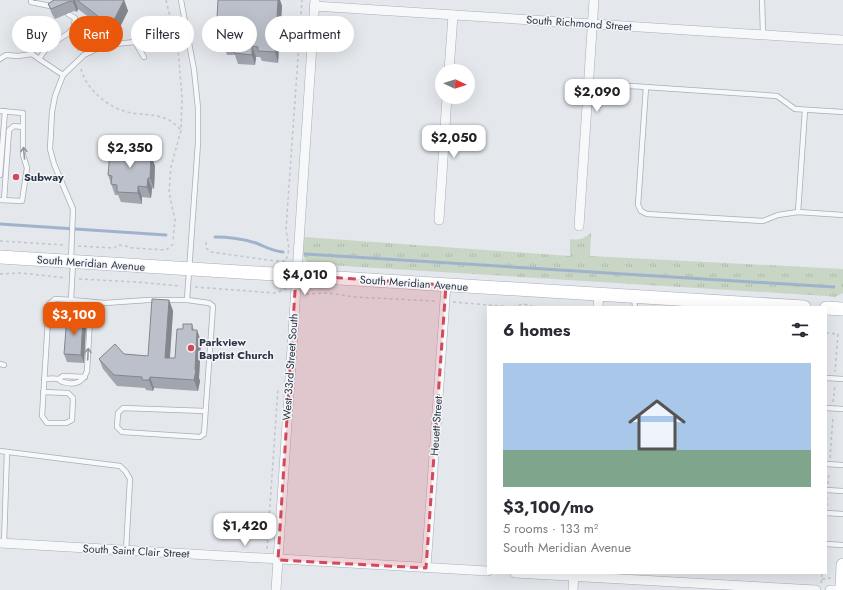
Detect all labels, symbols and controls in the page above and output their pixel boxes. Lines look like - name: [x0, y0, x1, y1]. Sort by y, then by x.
- street label: South Richmond Street: [526, 11, 633, 35]
- chip: Buy: [12, 16, 61, 52]
- chip: Rent: [69, 16, 123, 52]
- chip: Filters: [131, 16, 194, 52]
- chip: New: [202, 16, 257, 52]
- chip: Apartment: [265, 16, 354, 52]
- north arrow: [435, 64, 475, 104]
- map controls: [435, 64, 475, 104]
- pin: $2,090: [564, 79, 630, 113]
- text: $2,090: [574, 82, 620, 101]
- pin: $2,050: [421, 125, 487, 159]
- text: $2,050: [431, 128, 477, 147]
- pin: $2,350: [97, 135, 163, 169]
- text: $2,350: [107, 138, 153, 157]
- one-way arrow: [20, 147, 27, 160]
- place label: Subway: [24, 169, 64, 185]
- marker: Subway: [11, 172, 21, 182]
- street label: South Meridian Avenue: [36, 251, 146, 275]
- pin: $4,010: [272, 262, 338, 296]
- text: $4,010: [282, 265, 328, 284]
- street label: South Meridian Avenue: [359, 271, 469, 295]
- pin: $3,100: [41, 302, 107, 336]
- text: $3,100: [52, 305, 96, 324]
- street label: West 33rd Street South: [278, 313, 302, 421]
- text: 6 homes: [503, 318, 571, 342]
- icon: filters: [789, 319, 811, 341]
- place label: Parkview Baptist Church: [199, 334, 274, 363]
- marker: Parkview Baptist Church: [186, 343, 196, 353]
- one-way arrow: [84, 348, 91, 361]
- icon: home: [621, 389, 693, 461]
- street label: Heuett Street: [426, 395, 446, 456]
- text: $3,100/mo: [503, 495, 594, 519]
- pin: $1,420: [212, 513, 278, 547]
- text: $1,420: [222, 516, 268, 535]
- text: 5 rooms · 133 m²: [503, 519, 598, 538]
- text: South Meridian Avenue: [503, 538, 631, 557]
- street label: South Saint Clair Street: [82, 540, 190, 562]

